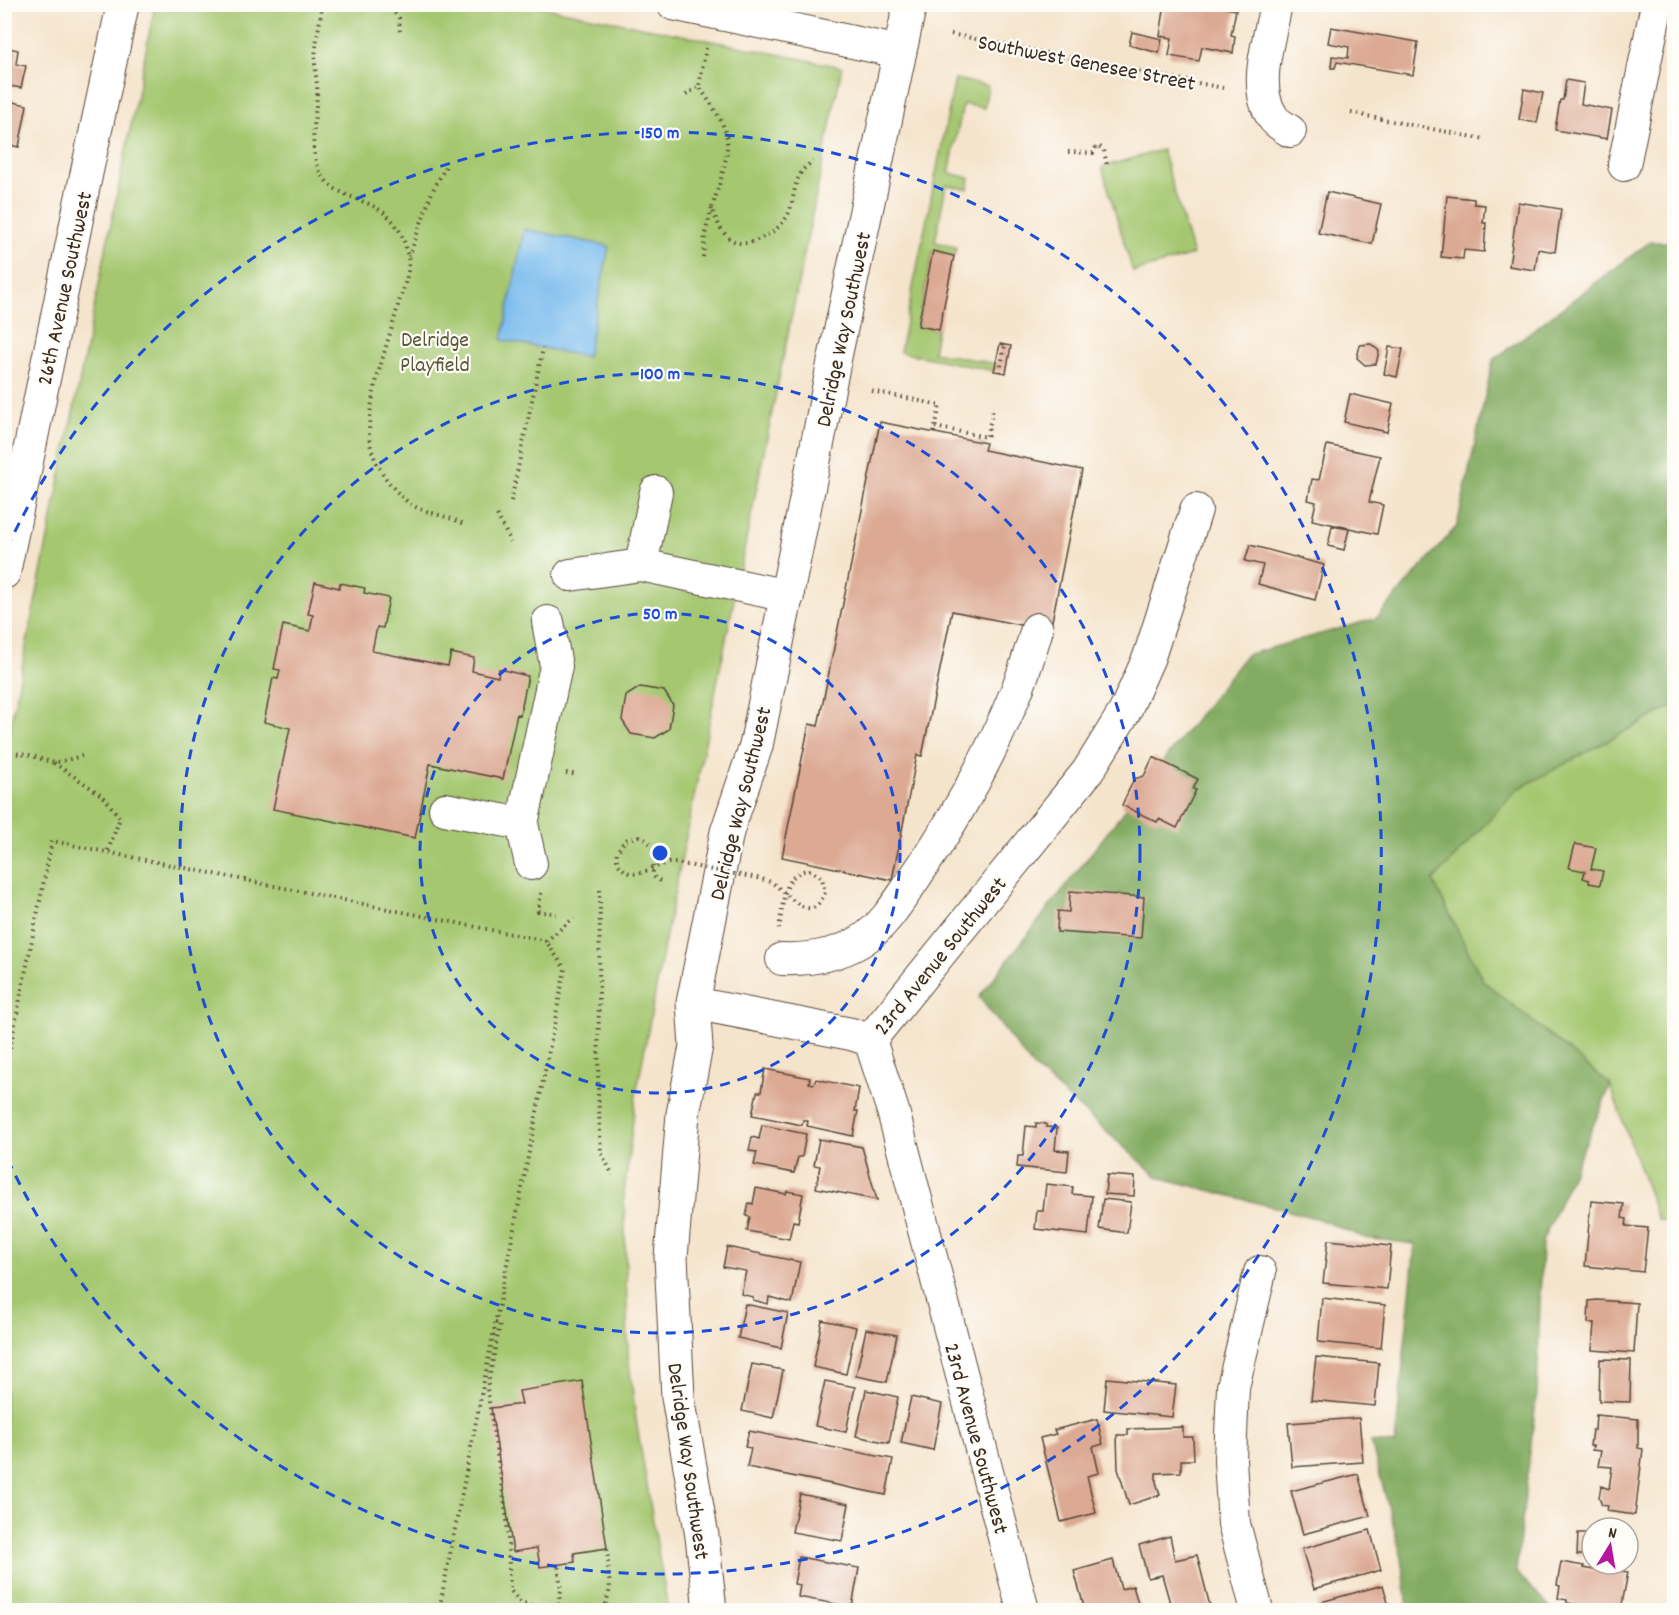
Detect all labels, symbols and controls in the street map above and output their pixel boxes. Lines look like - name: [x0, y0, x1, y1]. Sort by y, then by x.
- street label: Southwest Genesee Street: [975, 28, 1198, 101]
- text: 150 m: [641, 122, 679, 147]
- street label: 26th Avenue Southwest: [31, 189, 102, 388]
- street label: Delridge Way Southwest: [810, 229, 881, 430]
- park label: Delridge Playfield: [400, 326, 470, 382]
- text: 100 m: [640, 363, 680, 388]
- text: 50 m: [643, 603, 677, 628]
- street label: Delridge Way Southwest: [703, 704, 781, 904]
- centre of rings: [650, 843, 670, 863]
- street label: 23rd Avenue Southwest: [868, 871, 1016, 1043]
- street label: 23rd Avenue Southwest: [934, 1340, 1015, 1538]
- street label: Delridge Way Southwest: [657, 1361, 716, 1562]
- north arrow: [1580, 1516, 1640, 1576]
- text: N: [1606, 1522, 1619, 1546]

